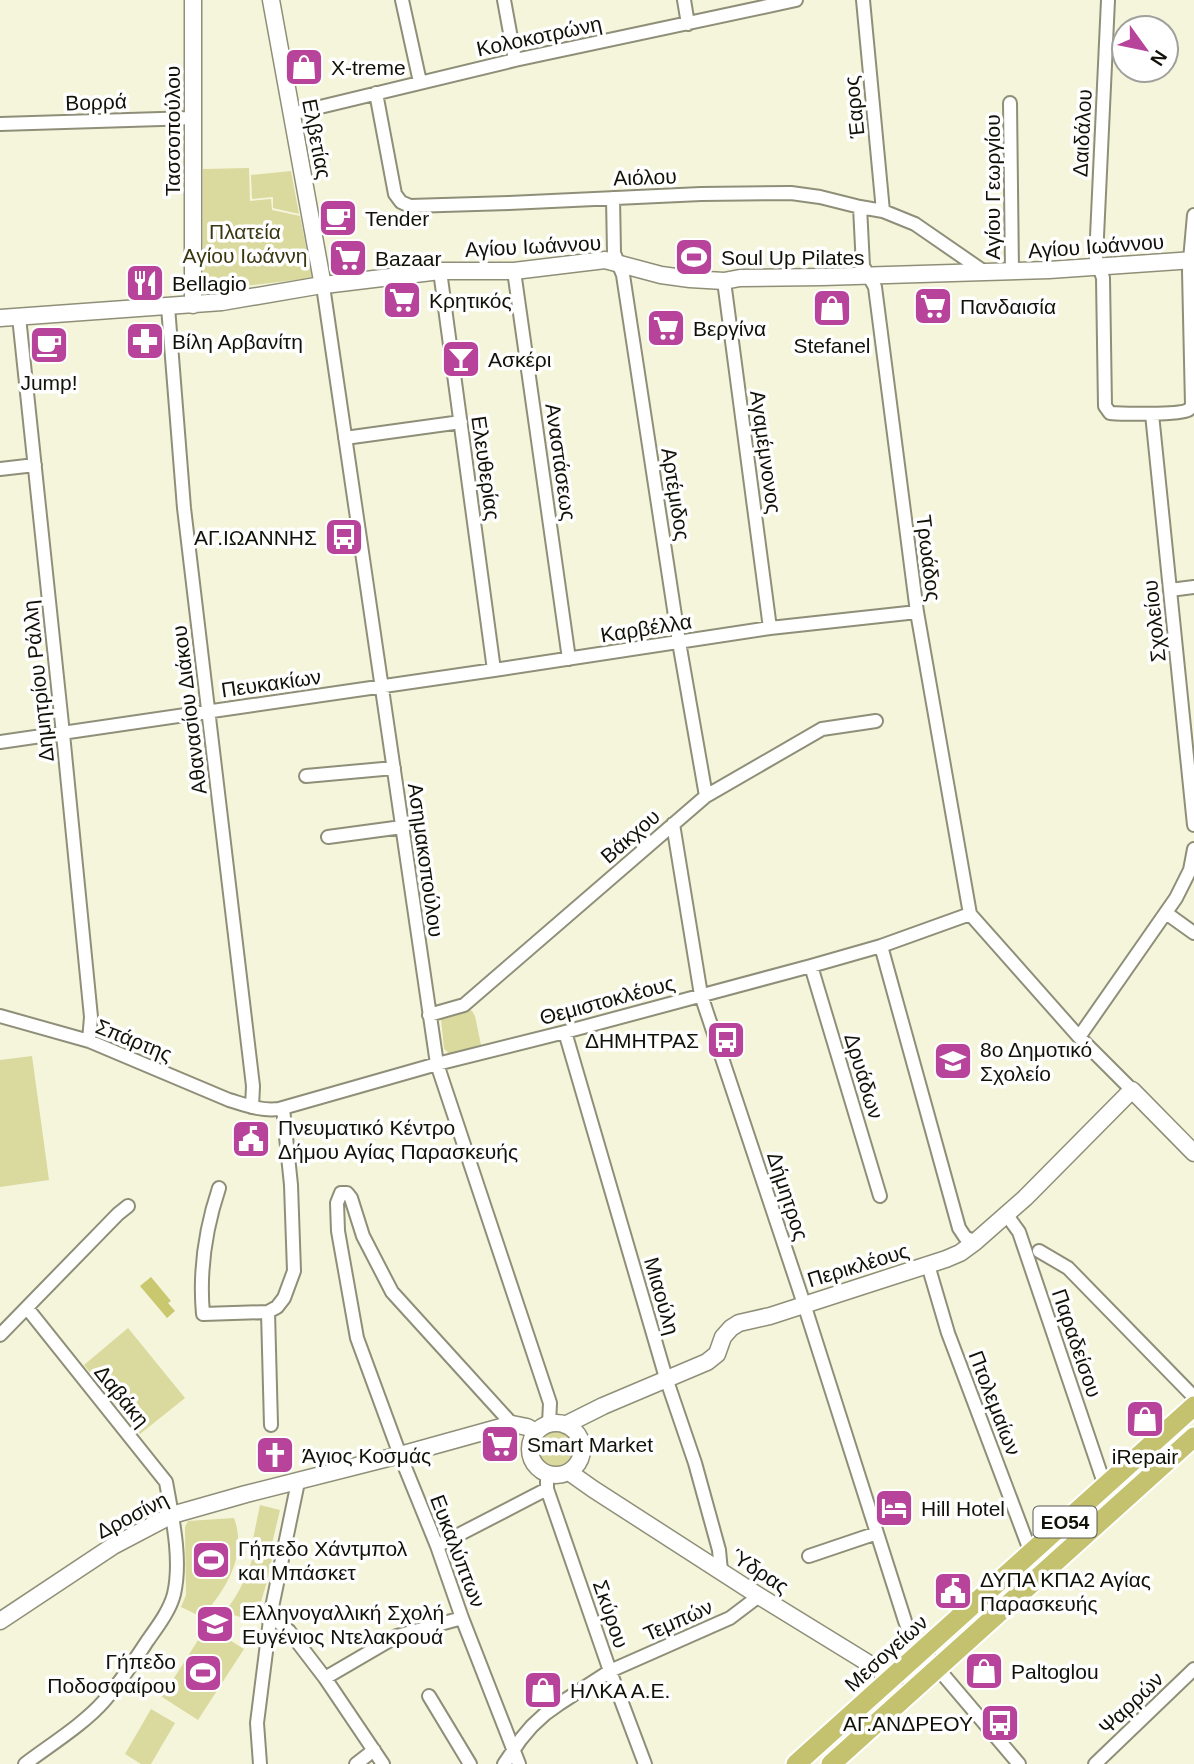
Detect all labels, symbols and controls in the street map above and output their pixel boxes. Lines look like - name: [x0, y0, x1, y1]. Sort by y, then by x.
- street label: Κολοκοτρώνη: [474, 12, 604, 60]
- north arrow: [1110, 14, 1180, 84]
- shop icon: X-treme: [283, 46, 325, 88]
- text: N: [1146, 47, 1171, 69]
- place label: X-treme: [331, 56, 406, 79]
- street label: Τασσοπούλου: [161, 66, 184, 196]
- street label: Έαρος: [839, 75, 869, 140]
- street label: Δαιδάλου: [1068, 88, 1096, 178]
- street label: Βορρά: [65, 89, 127, 115]
- street label: Ελβετίας: [298, 97, 336, 181]
- street label: Αγίου Γεωργίου: [981, 114, 1004, 260]
- street label: Αιόλου: [613, 164, 677, 190]
- cafe icon: Tender: [317, 197, 359, 239]
- place label: Tender: [365, 207, 429, 230]
- park label: Πλατεία Αγίου Ιωάννη: [183, 220, 307, 267]
- street label: Αγίου Ιωάννου: [1027, 230, 1165, 262]
- street label: Αγίου Ιωάννου: [464, 231, 602, 261]
- sports icon: Soul Up Pilates: [673, 236, 715, 278]
- supermarket icon: Bazaar: [327, 237, 369, 279]
- place label: Soul Up Pilates: [721, 246, 865, 269]
- place label: Bazaar: [375, 247, 442, 270]
- restaurant icon: Bellagio: [124, 262, 166, 304]
- place label: Bellagio: [172, 272, 247, 295]
- supermarket icon: Κρητικός: [381, 279, 423, 321]
- supermarket icon: Πανδαισία: [912, 285, 954, 327]
- shop icon: Stefanel: [811, 287, 853, 329]
- place label: Κρητικός: [429, 289, 512, 312]
- place label: Πανδαισία: [960, 295, 1056, 318]
- supermarket icon: Βεργίνα: [645, 307, 687, 349]
- place label: Βεργίνα: [693, 317, 766, 340]
- pharmacy icon: Βίλη Αρβανίτη: [124, 320, 166, 362]
- cafe icon: Jump!: [28, 324, 70, 366]
- place label: Βίλη Αρβανίτη: [172, 330, 303, 353]
- place label: Stefanel: [793, 334, 871, 357]
- bar icon: Ασκέρι: [440, 338, 482, 380]
- place label: Ασκέρι: [488, 348, 552, 371]
- place label: Jump!: [20, 371, 78, 394]
- street label: Αγαμέμνονος: [746, 389, 786, 515]
- street label: Αναστάσεως: [541, 402, 581, 522]
- street label: Ελευθερίας: [467, 414, 505, 522]
- street label: Αρτέμιδος: [657, 446, 695, 542]
- street label: Τρωάδος: [912, 514, 946, 602]
- bus stop icon: ΑΓ.ΙΩΑΝΝΗΣ: [323, 516, 365, 558]
- place label: ΑΓ.ΙΩΑΝΝΗΣ: [194, 526, 317, 549]
- street label: Σχολείου: [1138, 579, 1170, 663]
- street label: Δημητρίου Ράλλη: [18, 599, 58, 763]
- street label: Καρβέλλα: [599, 609, 693, 647]
- street label: Αθανασίου Διάκου: [167, 624, 211, 796]
- street label: Πευκακίων: [220, 665, 322, 701]
- street label: Ασημακοπούλου: [404, 782, 448, 938]
- street label: Βάκχου: [596, 804, 664, 868]
- street label: Θεμιστοκλέους: [537, 971, 677, 1029]
- street label: Σπάρτης: [93, 1014, 175, 1066]
- bus stop icon: ΔΗΜΗΤΡΑΣ: [705, 1019, 747, 1061]
- place label: ΔΗΜΗΤΡΑΣ: [585, 1029, 699, 1052]
- street label: Δρυάδων: [840, 1030, 888, 1122]
- place label: 8ο Δημοτικό Σχολείο: [980, 1038, 1092, 1085]
- school or university icon: 8ο Δημοτικό Σχολείο: [932, 1040, 974, 1082]
- place label: Πνευματικό Κέντρο Δήμου Αγίας Παρασκευής: [278, 1116, 518, 1163]
- public building icon: Πνευματικό Κέντρο Δήμου Αγίας Παρασκευής: [230, 1118, 272, 1160]
- street label: Δήμητρος: [763, 1149, 813, 1243]
- street label: Περικλέους: [805, 1239, 911, 1291]
- street label: Μιαούλη: [640, 1255, 684, 1337]
- street label: Παραδείσου: [1048, 1286, 1106, 1400]
- street label: Πτολεμαίων: [965, 1347, 1025, 1459]
- street label: Δαβάκη: [90, 1361, 154, 1431]
- shop icon: iRepair: [1124, 1398, 1166, 1440]
- supermarket icon: Smart Market: [479, 1423, 521, 1465]
- place label: Smart Market: [527, 1433, 653, 1456]
- church icon: Άγιος Κοσμάς: [254, 1434, 296, 1476]
- place label: Άγιος Κοσμάς: [302, 1444, 431, 1467]
- place label: iRepair: [1112, 1445, 1178, 1468]
- street label: Δροσίνη: [92, 1487, 172, 1543]
- hotel icon: Hill Hotel: [873, 1487, 915, 1529]
- street label: Ευκαλύπτων: [426, 1491, 490, 1611]
- place label: Hill Hotel: [921, 1497, 1005, 1520]
- road number: ΕΟ54: [1034, 1506, 1096, 1538]
- place label: Γήπεδο Χάντμπολ και Μπάσκετ: [238, 1537, 408, 1584]
- sports icon: Γήπεδο Χάντμπολ και Μπάσκετ: [190, 1539, 232, 1581]
- street label: Ύδρας: [727, 1544, 793, 1598]
- place label: ΔΥΠΑ ΚΠΑ2 Αγίας Παρασκευής: [980, 1568, 1151, 1615]
- public building icon: ΔΥΠΑ ΚΠΑ2 Αγίας Παρασκευής: [932, 1570, 974, 1612]
- street label: Σκύρου: [589, 1577, 633, 1651]
- street label: Τεμπών: [640, 1595, 716, 1645]
- place label: Ελληνογαλλική Σχολή Ευγένιος Ντελακρουά: [242, 1601, 444, 1648]
- school or university icon: Ελληνογαλλική Σχολή Ευγένιος Ντελακρουά: [194, 1603, 236, 1645]
- street label: Μεσογείων: [840, 1610, 932, 1696]
- place label: Γήπεδο Ποδοσφαίρου: [47, 1650, 176, 1697]
- shop icon: Paltoglou: [963, 1650, 1005, 1692]
- sports icon: Γήπεδο Ποδοσφαίρου: [182, 1652, 224, 1694]
- place label: Paltoglou: [1011, 1660, 1099, 1683]
- street label: Ψαρρών: [1094, 1667, 1168, 1739]
- shop icon: ΗΛΚΑ Α.Ε.: [522, 1669, 564, 1711]
- place label: ΗΛΚΑ Α.Ε.: [570, 1679, 670, 1702]
- bus stop icon: ΑΓ.ΑΝΔΡΕΟΥ: [979, 1702, 1021, 1744]
- place label: ΑΓ.ΑΝΔΡΕΟΥ: [843, 1712, 973, 1735]

